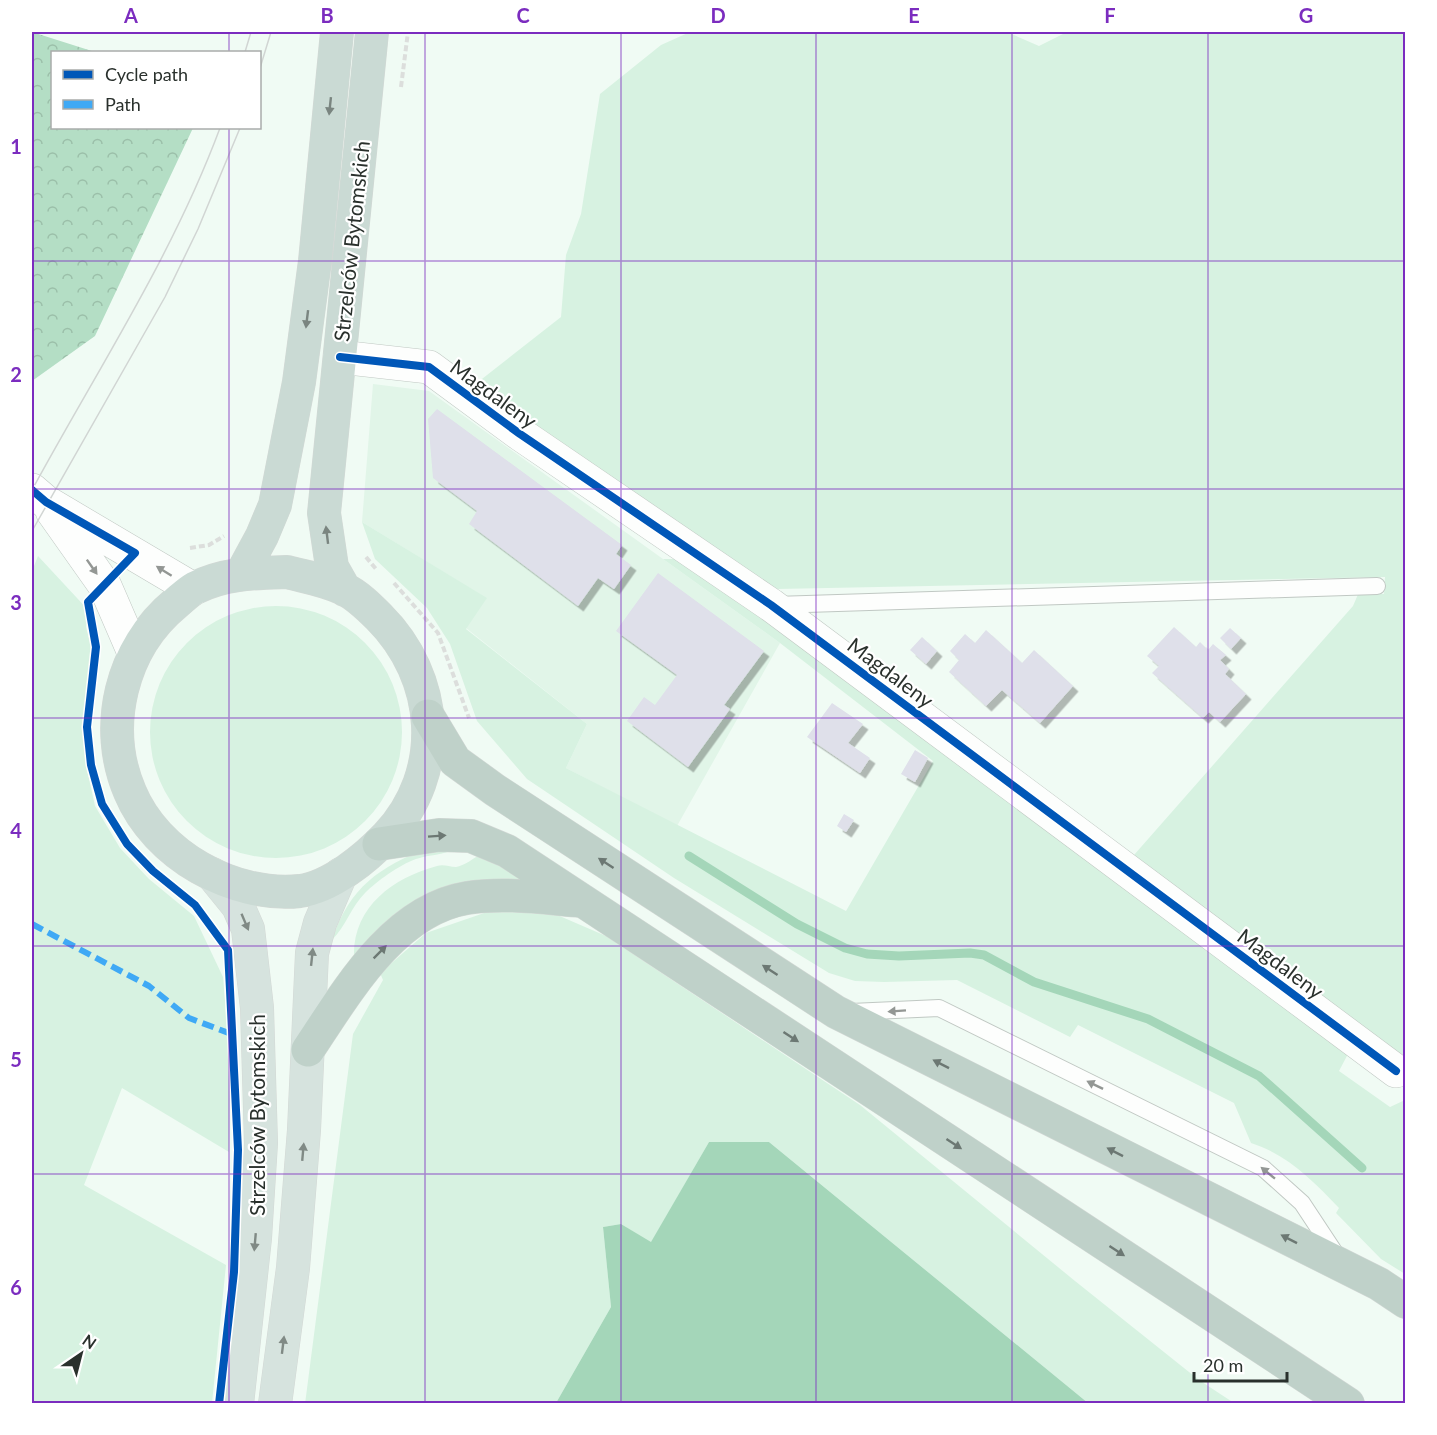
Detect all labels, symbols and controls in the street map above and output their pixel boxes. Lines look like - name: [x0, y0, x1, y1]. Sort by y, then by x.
- text: A: [123, 3, 138, 27]
- text: B: [320, 3, 334, 27]
- text: C: [516, 3, 530, 27]
- text: D: [710, 3, 726, 27]
- text: E: [908, 3, 920, 27]
- text: F: [1104, 3, 1116, 27]
- text: G: [1299, 3, 1313, 27]
- legend: [51, 51, 261, 129]
- text: Cycle path: [105, 63, 188, 85]
- text: Path: [105, 93, 141, 115]
- one-way arrow: [325, 97, 335, 116]
- text: 1: [10, 134, 22, 158]
- street label: Strzelców Bytomskich: [328, 139, 374, 343]
- one-way arrow: [303, 310, 312, 329]
- street label: Magdaleny: [446, 353, 542, 433]
- text: 2: [10, 362, 22, 386]
- one-way arrow: [322, 526, 332, 545]
- one-way arrow: [85, 560, 97, 575]
- one-way arrow: [156, 566, 172, 577]
- text: 3: [10, 590, 22, 614]
- street label: Magdaleny: [843, 632, 939, 712]
- text: 4: [10, 818, 22, 842]
- one-way arrow: [428, 831, 447, 840]
- one-way arrow: [597, 858, 614, 869]
- one-way arrow: [240, 914, 250, 932]
- street label: Magdaleny: [1233, 923, 1329, 1003]
- one-way arrow: [372, 945, 386, 959]
- one-way arrow: [307, 947, 317, 966]
- one-way arrow: [763, 964, 779, 976]
- one-way arrow: [887, 1006, 906, 1016]
- street label: Strzelców Bytomskich: [244, 1014, 269, 1216]
- one-way arrow: [783, 1031, 799, 1042]
- text: 5: [10, 1047, 22, 1071]
- one-way arrow: [932, 1060, 949, 1069]
- one-way arrow: [1086, 1080, 1103, 1090]
- one-way arrow: [946, 1138, 962, 1149]
- one-way arrow: [298, 1142, 307, 1161]
- one-way arrow: [1106, 1147, 1123, 1157]
- one-way arrow: [1260, 1167, 1276, 1180]
- one-way arrow: [250, 1232, 260, 1251]
- one-way arrow: [1281, 1235, 1298, 1244]
- one-way arrow: [1108, 1246, 1125, 1257]
- text: 6: [10, 1275, 22, 1299]
- north arrow: [51, 1324, 111, 1384]
- text: N: [79, 1330, 100, 1353]
- one-way arrow: [278, 1336, 287, 1355]
- scale bar: [1194, 1345, 1287, 1383]
- text: 20 m: [1203, 1354, 1243, 1376]

